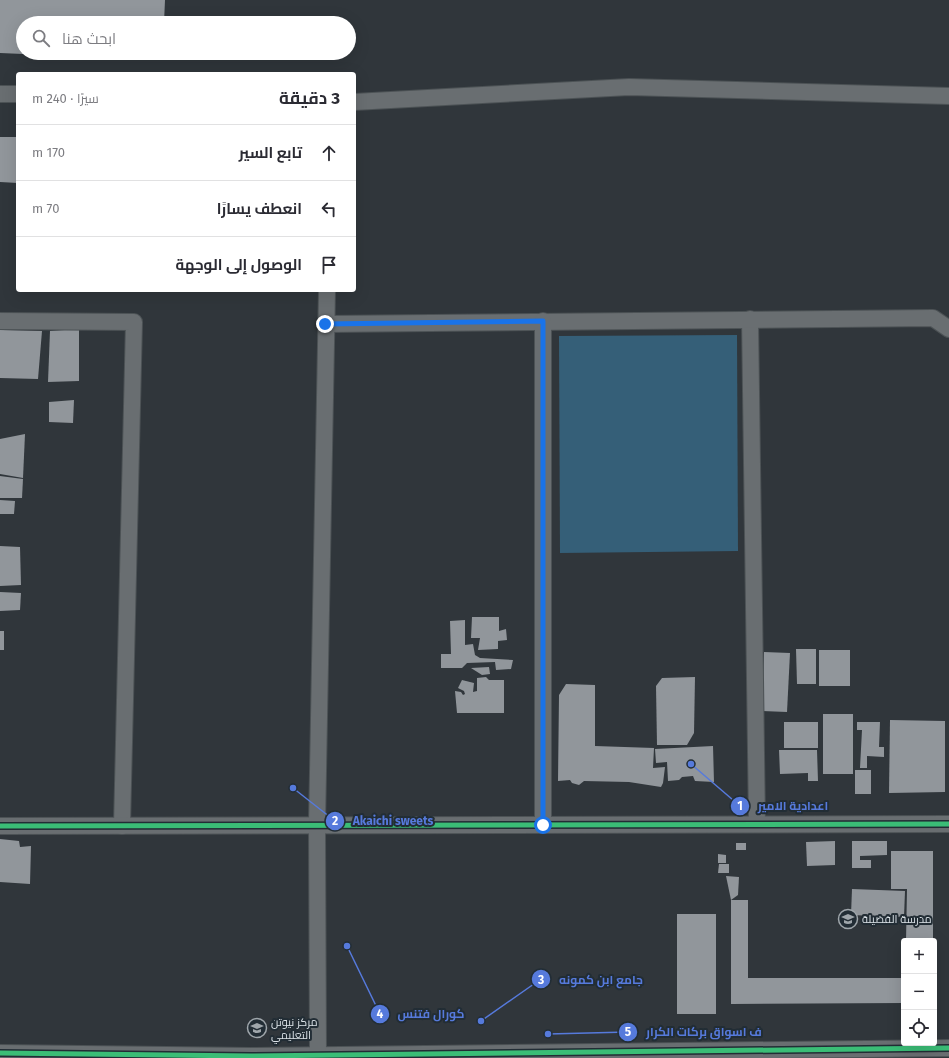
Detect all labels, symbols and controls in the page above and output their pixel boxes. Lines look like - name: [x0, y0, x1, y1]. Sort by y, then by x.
- search box: [16, 16, 356, 60]
- icon: search: [30, 27, 52, 49]
- text: ابحث هنا: [62, 30, 116, 48]
- text: 3 دقيقة: [279, 88, 340, 109]
- text: سيرًا · 240 m: [32, 91, 99, 106]
- icon: ahead: [318, 142, 340, 164]
- text: تابع السير: [239, 144, 302, 162]
- text: 170 m: [32, 145, 65, 160]
- icon: left: [318, 198, 340, 220]
- text: انعطف يسارًا: [217, 200, 302, 218]
- text: 70 m: [32, 201, 59, 216]
- icon: arrive: [318, 254, 340, 276]
- text: الوصول إلى الوجهة: [175, 256, 302, 274]
- route end: [316, 315, 334, 333]
- callout: اعدادية الامير: [730, 794, 837, 818]
- text: 1: [737, 799, 743, 813]
- text: اعدادية الامير: [757, 799, 828, 814]
- callout: Akaichi sweets: [325, 809, 441, 833]
- text: 2: [332, 814, 338, 828]
- text: Akaichi sweets: [352, 814, 434, 828]
- route start: [534, 816, 552, 834]
- school or university icon: مدرسة الفضيلة: [837, 908, 859, 930]
- place label: مدرسة الفضيلة: [862, 913, 932, 926]
- map controls: [901, 938, 937, 1046]
- button: +: [901, 938, 937, 974]
- callout: جامع ابن كمونه: [531, 967, 651, 991]
- text: 3: [537, 973, 544, 987]
- text: جامع ابن كمونه: [559, 973, 643, 989]
- button: −: [901, 974, 937, 1010]
- callout: كورال فتنس: [370, 1002, 473, 1026]
- text: 4: [377, 1007, 384, 1021]
- text: كورال فتنس: [398, 1007, 464, 1022]
- button: locate: [901, 1010, 937, 1046]
- place label: مركز نيوتن التعليمي: [271, 1016, 318, 1044]
- school or university icon: مركز نيوتن التعليمي: [246, 1017, 268, 1039]
- callout: ف اسواق بركات الكرار: [618, 1020, 770, 1044]
- text: 5: [625, 1025, 632, 1039]
- text: ف اسواق بركات الكرار: [645, 1025, 762, 1040]

